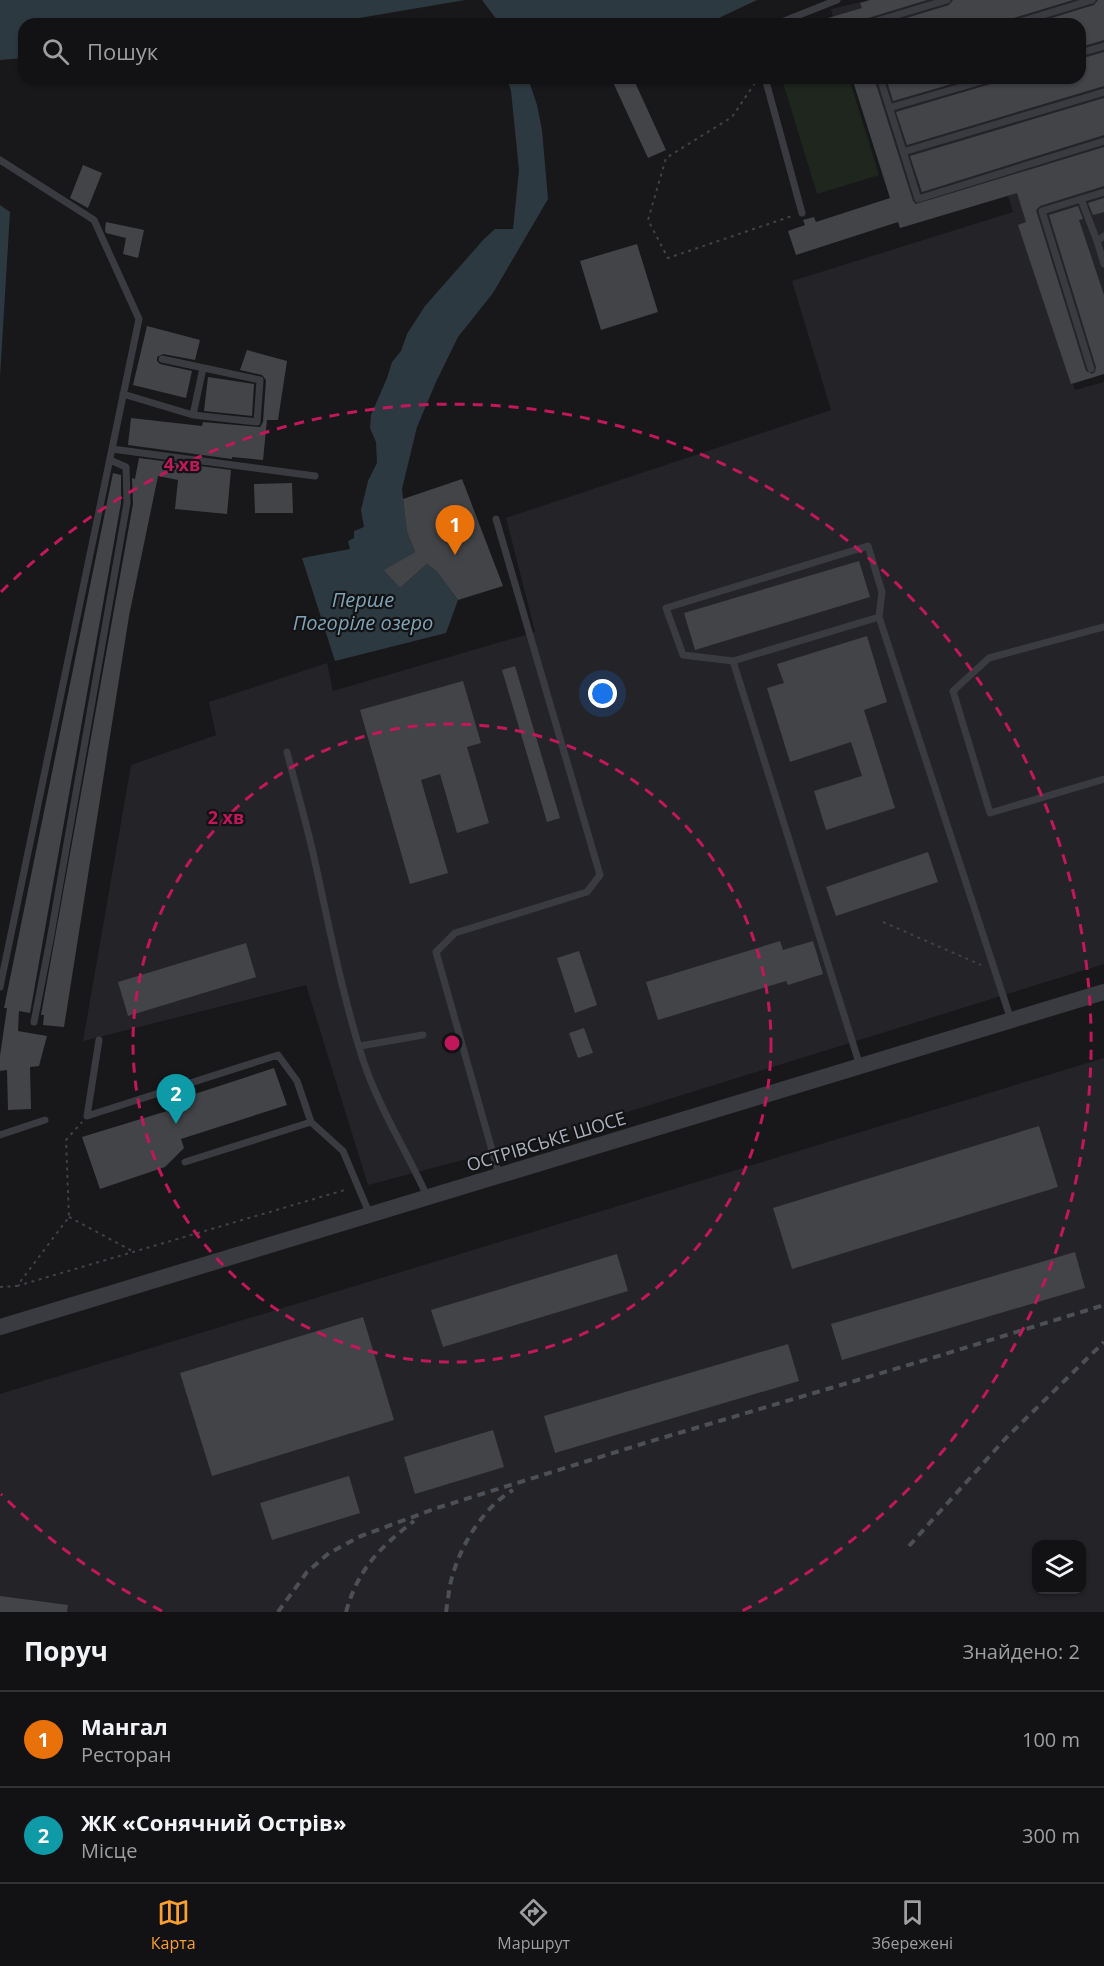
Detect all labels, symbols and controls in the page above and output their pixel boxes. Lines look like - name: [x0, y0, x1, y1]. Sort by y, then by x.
- search box: [18, 18, 1086, 84]
- icon: search: [39, 35, 72, 68]
- text: Пошук: [87, 36, 158, 66]
- text: 4 хв: [164, 452, 200, 476]
- pin: 1: [436, 506, 474, 555]
- water label: Перше Погоріле озеро: [293, 586, 433, 636]
- your location: [588, 679, 617, 708]
- text: 2 хв: [208, 805, 244, 829]
- centre of rings: [442, 1033, 462, 1053]
- pin: 2: [156, 1074, 195, 1124]
- street label: ОСТРІВСЬКЕ ШОСЕ: [464, 1105, 628, 1177]
- map controls: [1032, 1540, 1086, 1594]
- button: layers: [1032, 1540, 1086, 1594]
- text: Поруч: [24, 1633, 108, 1669]
- text: Знайдено: 2: [963, 1638, 1080, 1665]
- text: Мангал: [81, 1711, 168, 1741]
- text: 1: [38, 1726, 49, 1753]
- text: 100 m: [1022, 1726, 1080, 1753]
- text: Ресторан: [81, 1741, 171, 1768]
- text: ЖК «Сонячний Острів»: [81, 1807, 346, 1837]
- text: 2: [38, 1822, 49, 1849]
- text: 300 m: [1022, 1822, 1080, 1849]
- text: Місце: [81, 1837, 137, 1864]
- tab: Карта: [151, 1896, 196, 1954]
- tab: Маршрут: [497, 1896, 570, 1954]
- tab: Збережені: [872, 1896, 953, 1954]

